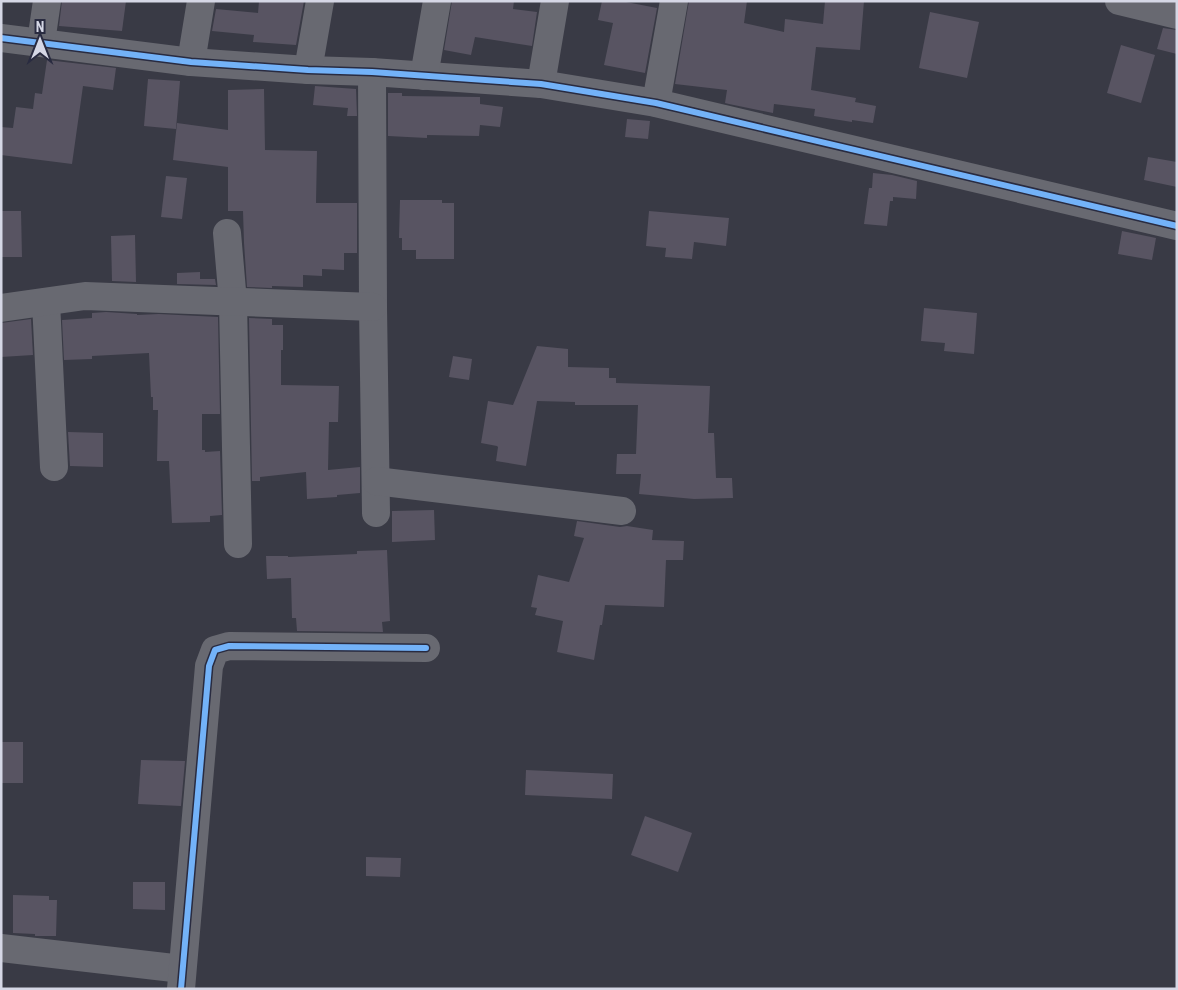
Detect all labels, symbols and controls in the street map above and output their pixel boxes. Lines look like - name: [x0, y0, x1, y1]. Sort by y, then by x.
- north arrow: [15, 15, 65, 65]
- text: N: [36, 19, 44, 35]

